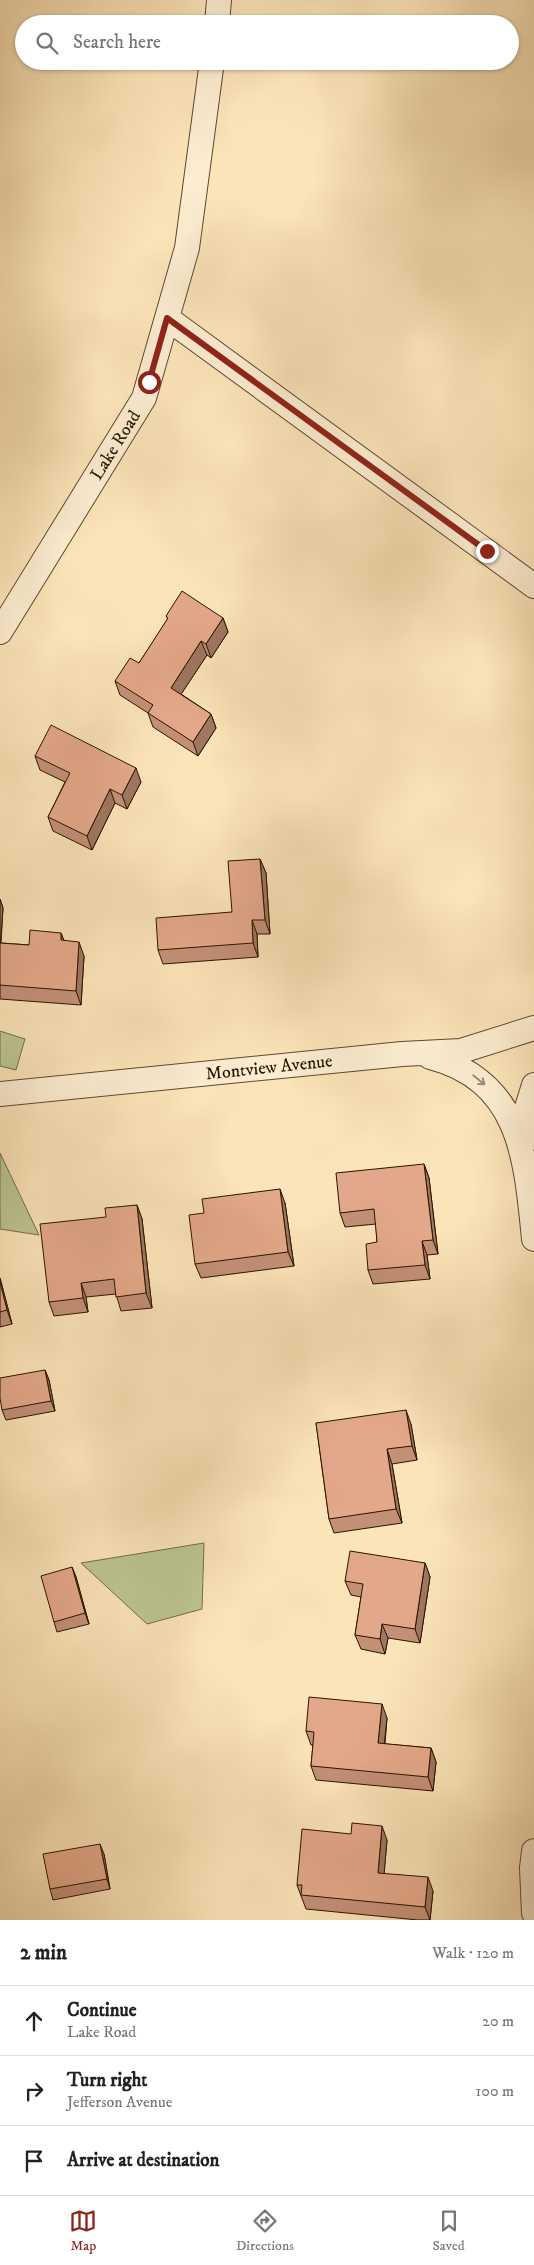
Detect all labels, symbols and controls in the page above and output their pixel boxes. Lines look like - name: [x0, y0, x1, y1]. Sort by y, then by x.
- search box: [15, 15, 519, 70]
- icon: search: [33, 29, 61, 57]
- text: Search here: [73, 31, 161, 54]
- route start: [138, 371, 161, 394]
- street label: Lake Road: [86, 407, 146, 484]
- route end: [476, 540, 499, 563]
- street label: Montview Avenue: [205, 1050, 334, 1086]
- one-way arrow: [473, 1075, 486, 1086]
- text: 2 min: [20, 1940, 67, 1966]
- text: Walk · 120 m: [432, 1943, 514, 1963]
- text: Continue: [67, 1999, 137, 2022]
- icon: ahead: [20, 2007, 48, 2035]
- text: 20 m: [482, 2011, 514, 2031]
- text: Lake Road: [67, 2022, 136, 2042]
- text: Turn right: [67, 2069, 147, 2092]
- icon: right: [20, 2077, 48, 2105]
- text: 100 m: [476, 2081, 514, 2101]
- text: Jefferson Avenue: [67, 2092, 172, 2112]
- icon: arrive: [20, 2147, 48, 2175]
- text: Arrive at destination: [67, 2149, 219, 2172]
- tab: Map: [69, 2207, 97, 2255]
- tab: Directions: [236, 2207, 294, 2255]
- tab: Saved: [433, 2207, 465, 2255]

